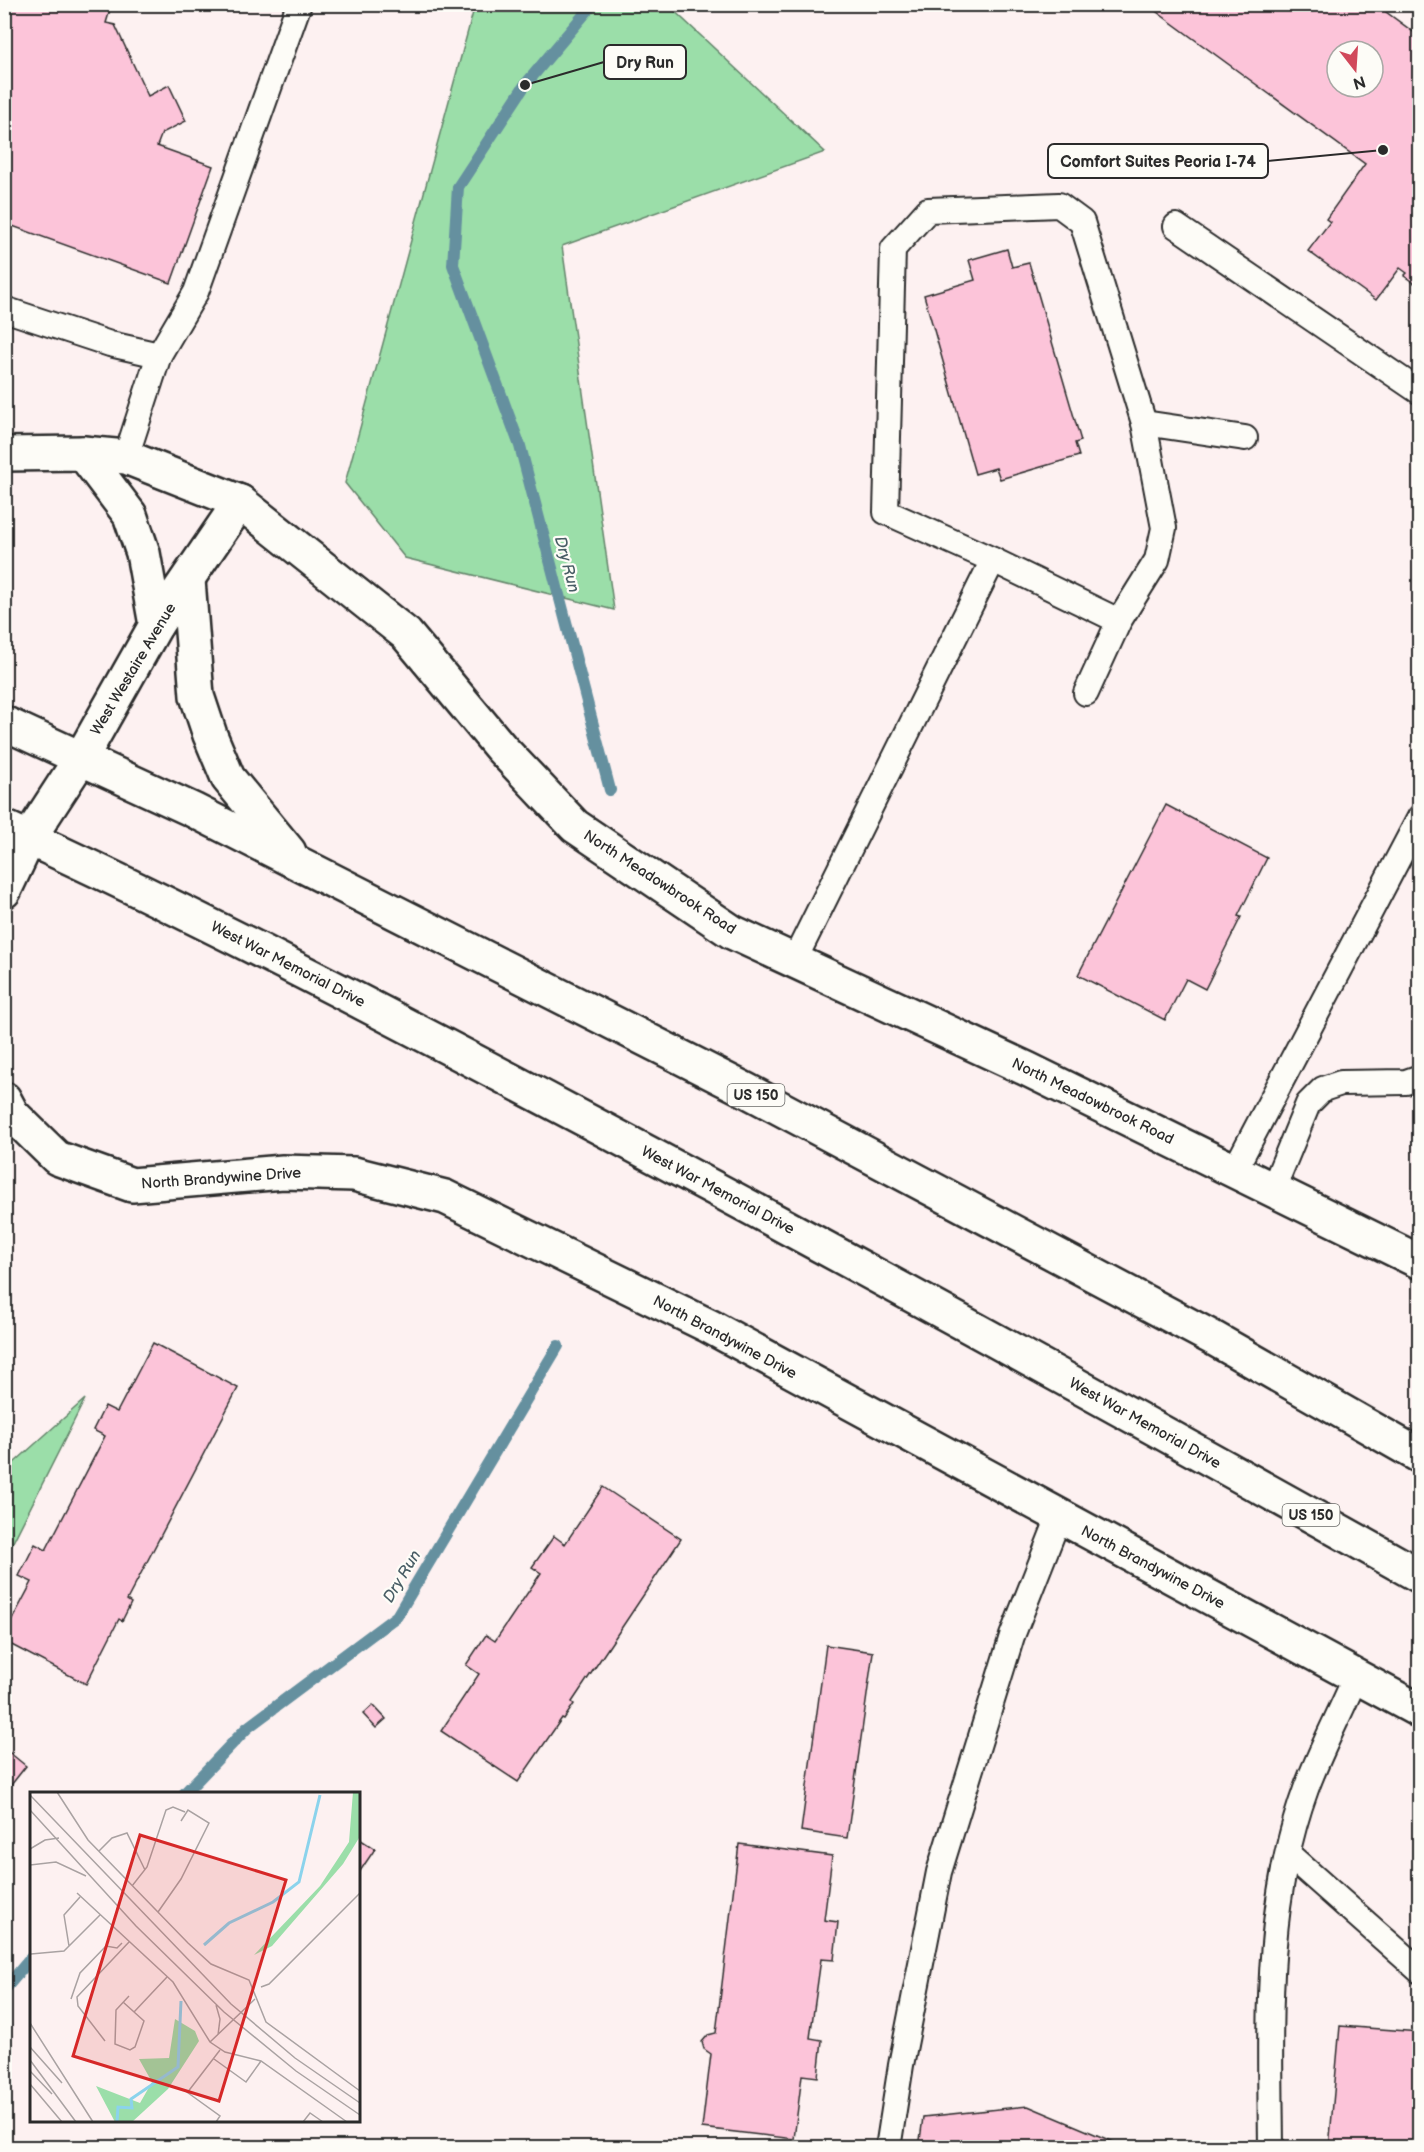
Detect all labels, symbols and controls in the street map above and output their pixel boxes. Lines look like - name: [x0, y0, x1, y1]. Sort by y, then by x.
- north arrow: [1325, 39, 1385, 99]
- callout: Dry Run: [604, 45, 686, 79]
- text: Dry Run: [616, 54, 674, 73]
- text: N: [1350, 71, 1367, 93]
- callout: Comfort Suites Peoria I-74: [1048, 144, 1268, 178]
- text: Comfort Suites Peoria I-74: [1060, 153, 1256, 172]
- water label: Dry Run: [550, 534, 583, 595]
- street label: West Westaire Avenue: [86, 600, 180, 739]
- street label: North Meadowbrook Road: [580, 826, 740, 939]
- street label: West War Memorial Drive: [207, 917, 368, 1012]
- street label: North Meadowbrook Road: [1009, 1054, 1177, 1149]
- road number: US 150: [728, 1084, 784, 1106]
- street label: West War Memorial Drive: [638, 1142, 798, 1239]
- street label: North Brandywine Drive: [140, 1163, 302, 1194]
- street label: North Brandywine Drive: [650, 1291, 800, 1384]
- street label: West War Memorial Drive: [1065, 1374, 1224, 1473]
- road number: US 150: [1282, 1504, 1340, 1526]
- street label: North Brandywine Drive: [1078, 1521, 1228, 1614]
- water label: Dry Run: [379, 1547, 425, 1606]
- inset map: [30, 1792, 360, 2122]

